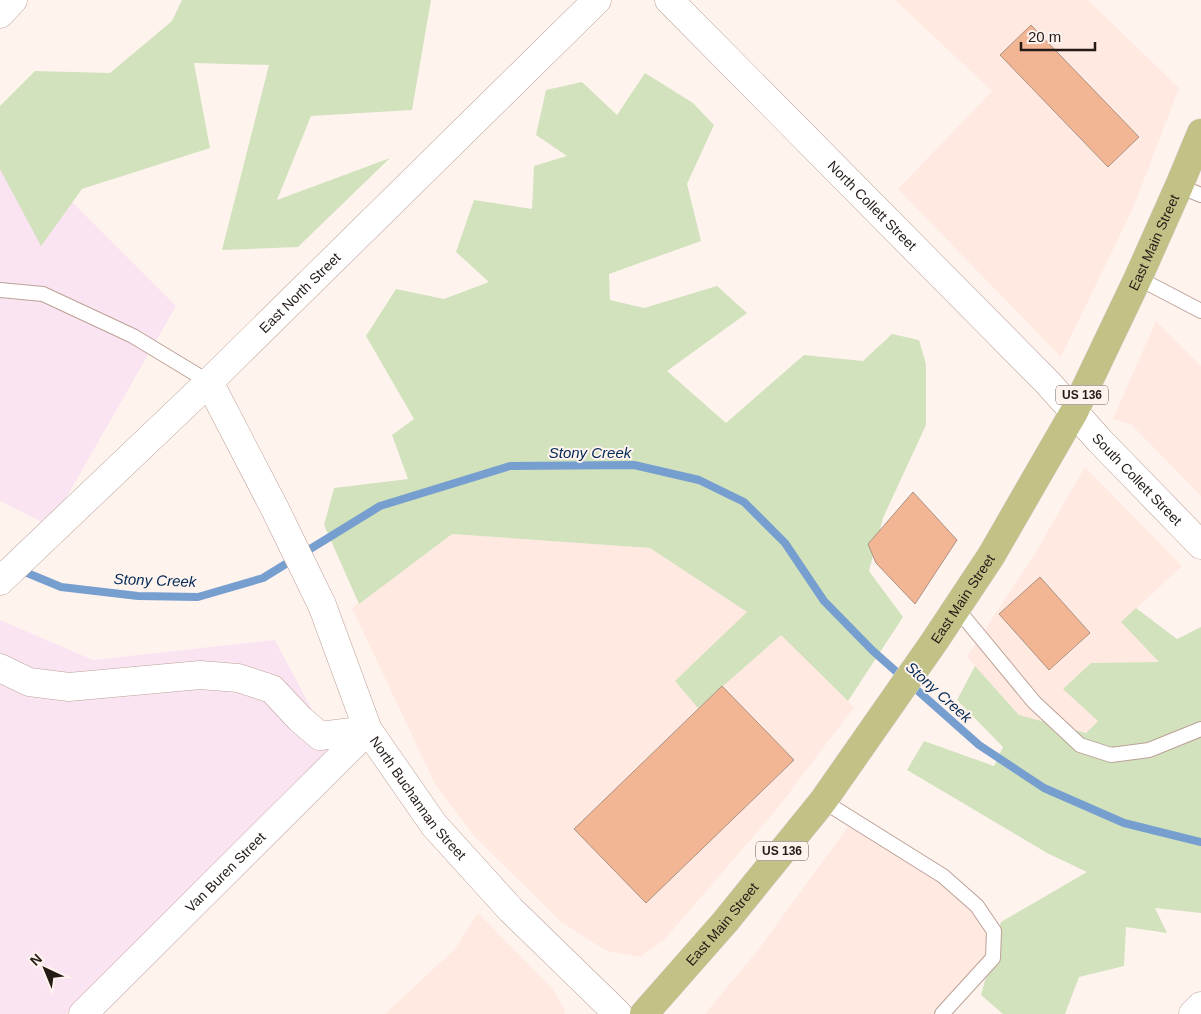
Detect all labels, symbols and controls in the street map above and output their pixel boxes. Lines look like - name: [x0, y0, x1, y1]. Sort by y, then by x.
- scale bar: [1021, 20, 1095, 52]
- text: 20 m: [1028, 28, 1061, 45]
- street label: North Collett Street: [825, 157, 920, 253]
- street label: East Main Street: [1125, 192, 1182, 293]
- street label: East North Street: [256, 249, 344, 336]
- road number: US 136: [1056, 386, 1108, 404]
- street label: South Collett Street: [1089, 430, 1185, 528]
- water label: Stony Creek: [549, 444, 633, 461]
- street label: East Main Street: [927, 551, 998, 646]
- water label: Stony Creek: [113, 570, 198, 590]
- water label: Stony Creek: [903, 658, 976, 727]
- street label: North Buchannan Street: [367, 733, 470, 863]
- street label: Van Buren Street: [182, 829, 269, 915]
- road number: US 136: [756, 841, 808, 860]
- street label: East Main Street: [682, 879, 762, 969]
- north arrow: [20, 944, 70, 994]
- text: N: [27, 950, 45, 969]

